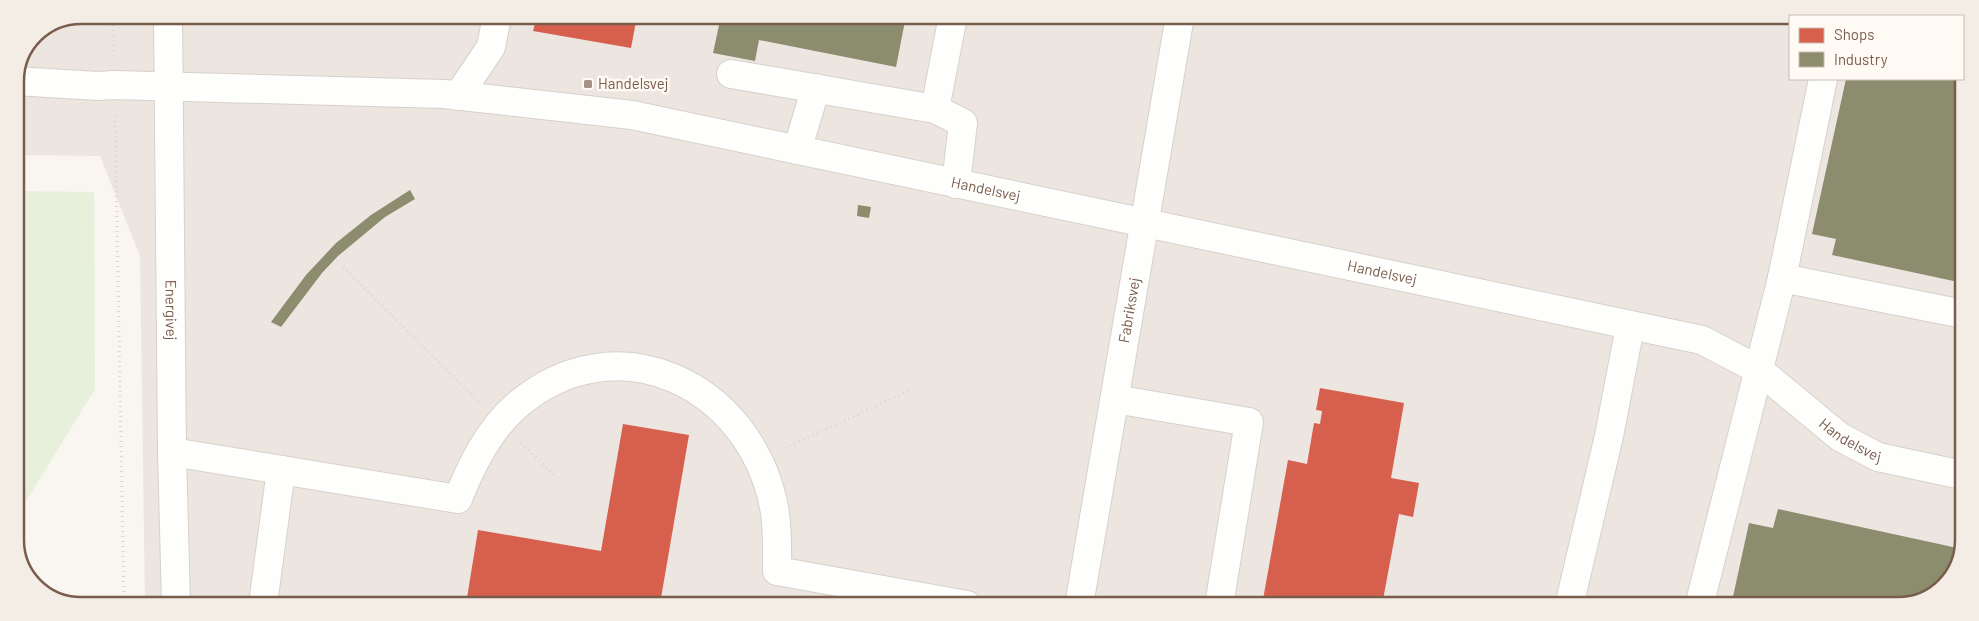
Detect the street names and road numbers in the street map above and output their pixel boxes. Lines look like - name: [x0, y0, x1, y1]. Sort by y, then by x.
- street label: Handelsvej: [950, 172, 1022, 204]
- street label: Handelsvej: [1346, 256, 1419, 288]
- street label: Fabriksvej: [1114, 276, 1143, 344]
- street label: Energivej: [162, 280, 181, 340]
- street label: Handelsvej: [1816, 414, 1883, 465]

